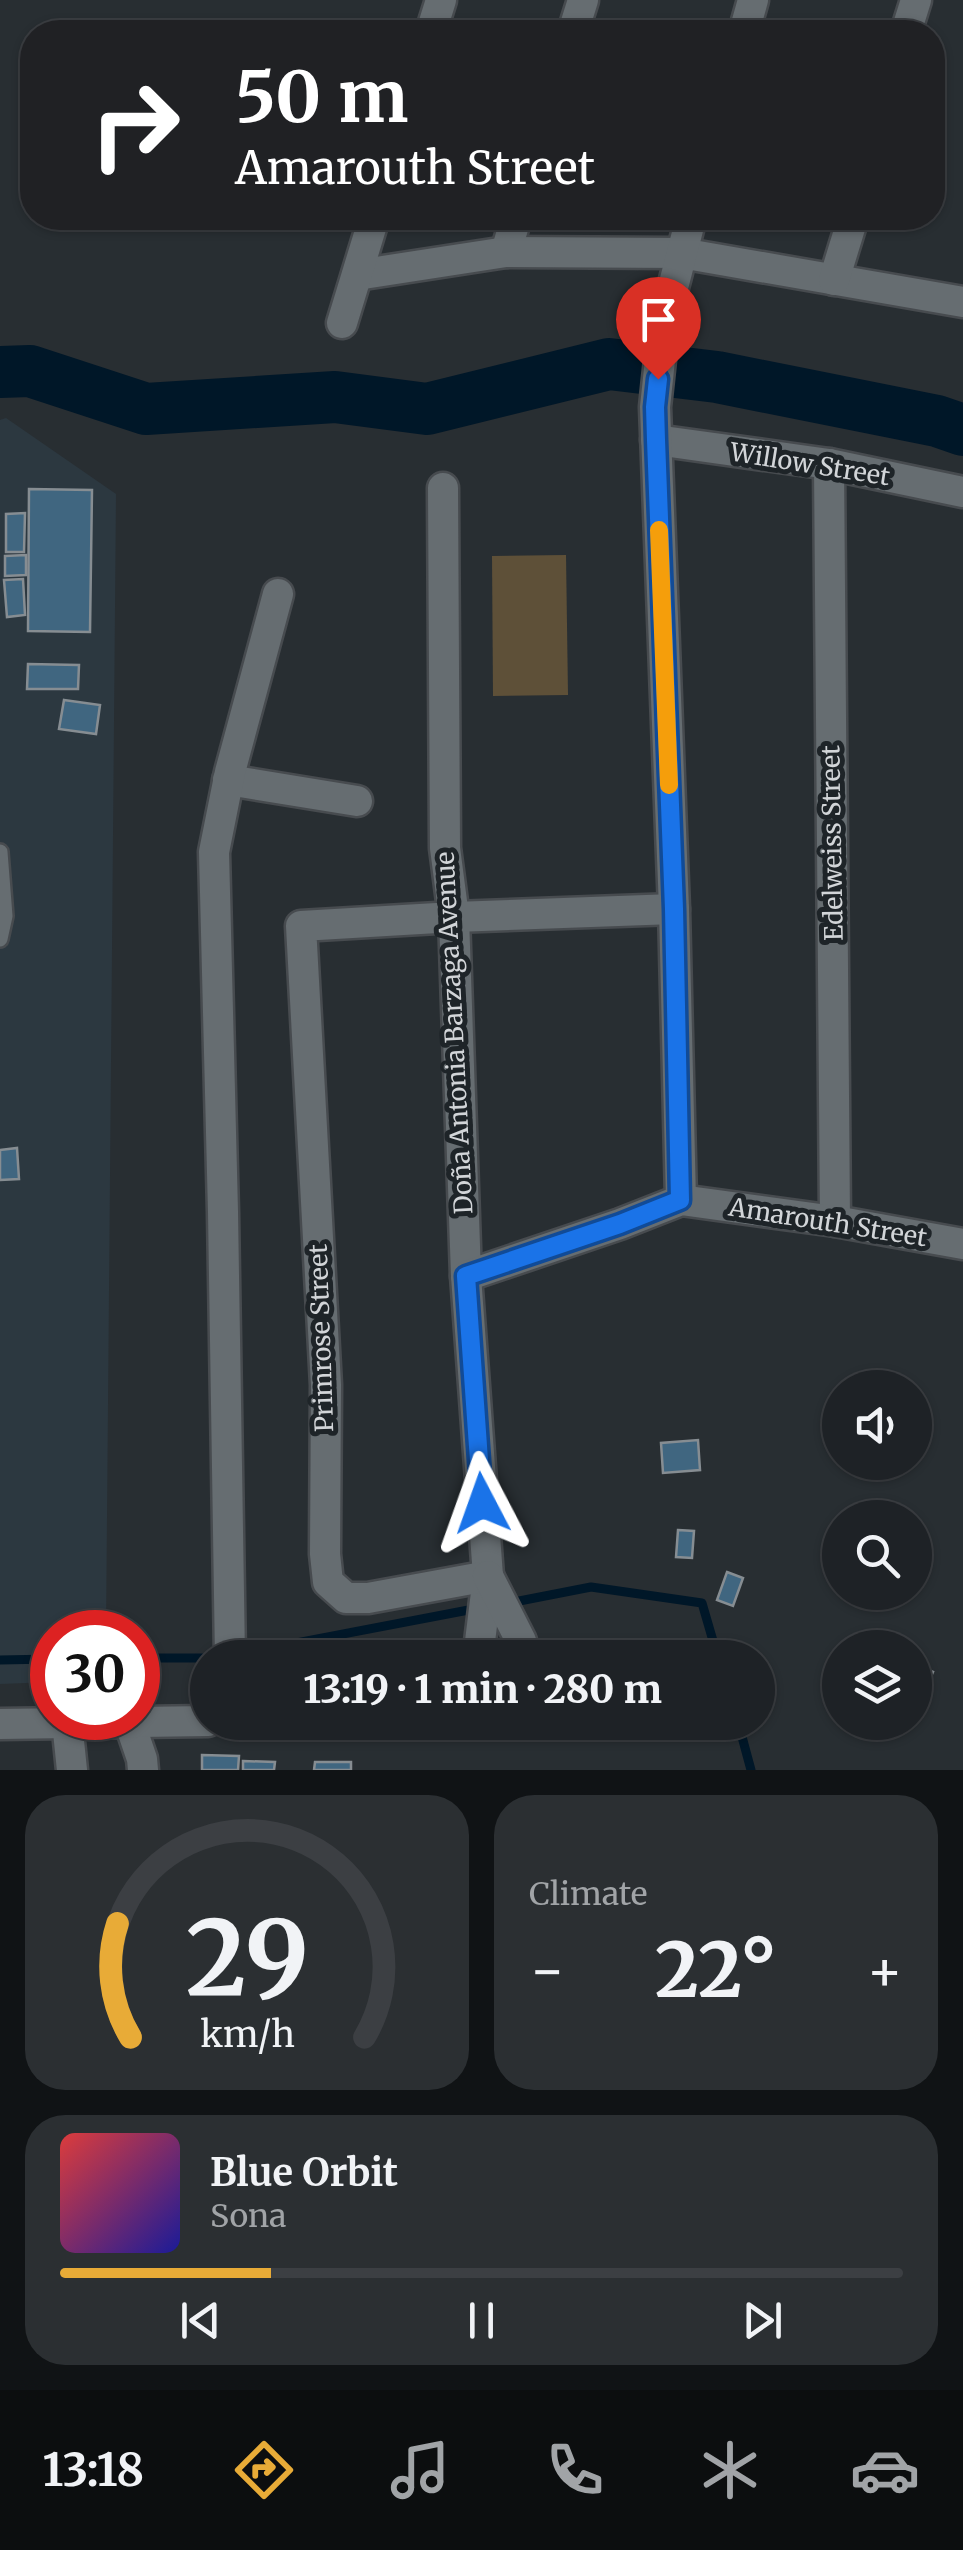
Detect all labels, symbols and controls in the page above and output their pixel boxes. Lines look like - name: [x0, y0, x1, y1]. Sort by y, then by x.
- text: 50 m: [235, 53, 408, 141]
- icon: right: [70, 60, 200, 190]
- text: Amarouth Street: [235, 140, 595, 196]
- pin: [616, 277, 701, 380]
- icon: arrive: [631, 292, 686, 347]
- street label: Willow Street: [727, 435, 892, 492]
- street label: Edelweiss Street: [814, 745, 850, 941]
- street label: Doña Antonia Barzaga Avenue: [429, 851, 479, 1215]
- street label: Amarouth Street: [726, 1190, 929, 1253]
- street label: Primrose Street: [302, 1243, 340, 1433]
- map controls: [822, 1370, 932, 1740]
- button: sound: [822, 1370, 932, 1480]
- position arrow: [430, 1451, 534, 1555]
- button: search: [822, 1500, 932, 1610]
- speed limit sign: 30: [30, 1610, 160, 1740]
- button: layers: [822, 1630, 932, 1740]
- text: 13:19 · 1 min · 280 m: [303, 1666, 662, 1713]
- text: Climate: [529, 1874, 647, 1914]
- text: 29: [185, 1893, 309, 2023]
- text: 22°: [655, 1923, 777, 2017]
- text: −: [529, 1936, 566, 2005]
- text: +: [866, 1936, 903, 2005]
- text: km/h: [200, 2012, 294, 2057]
- text: Blue Orbit: [210, 2149, 398, 2196]
- text: Sona: [210, 2196, 286, 2236]
- icon: previous: [173, 2293, 228, 2348]
- icon: pause: [454, 2293, 509, 2348]
- icon: next: [735, 2293, 790, 2348]
- icon: directions: [229, 2435, 299, 2505]
- icon: music: [385, 2435, 455, 2505]
- icon: phone: [540, 2435, 610, 2505]
- icon: climate: [695, 2435, 765, 2505]
- icon: car: [850, 2435, 920, 2505]
- text: 13:18: [43, 2442, 144, 2498]

